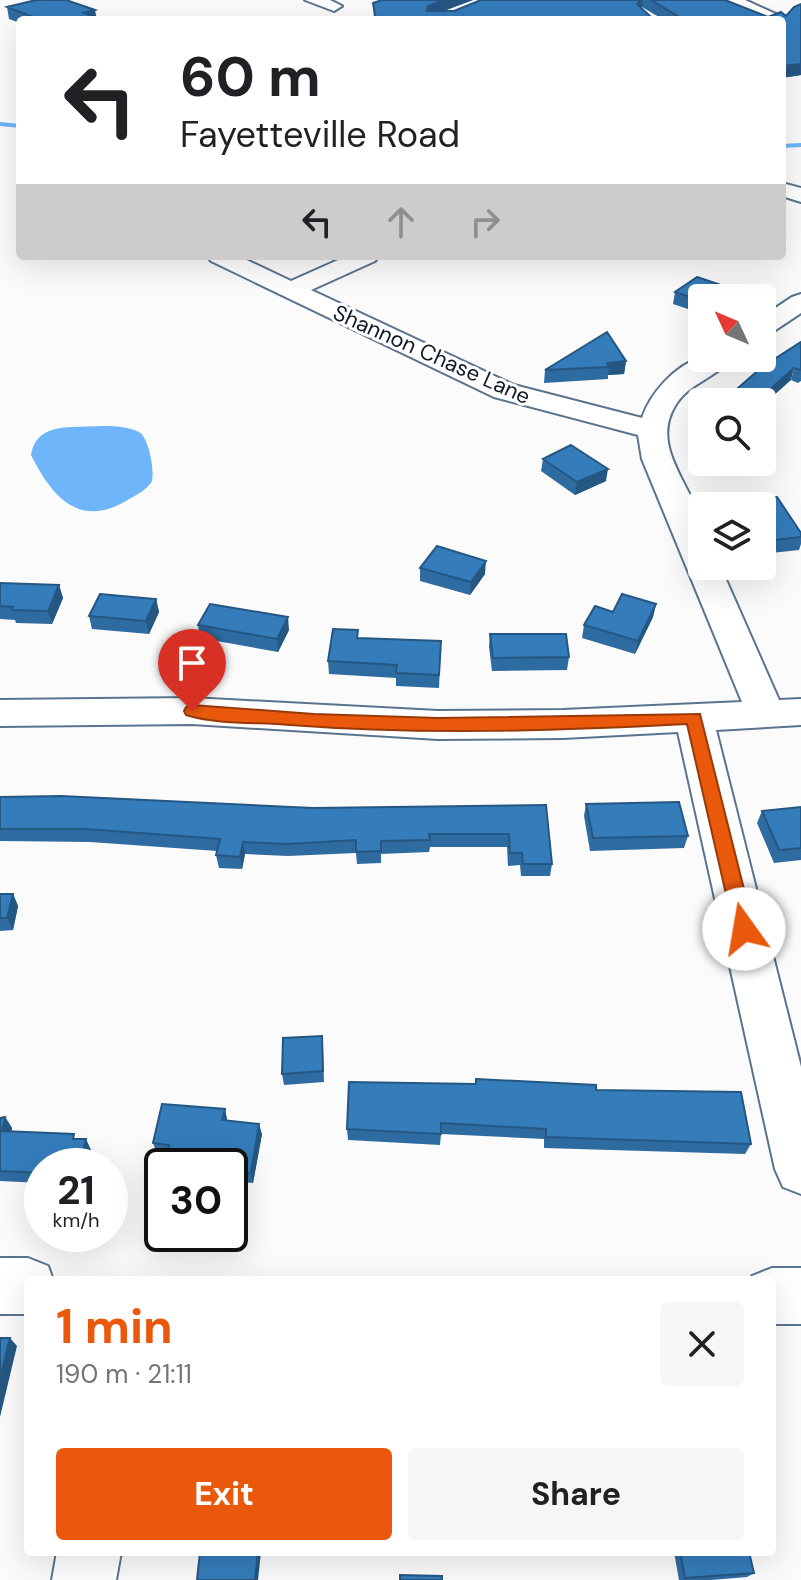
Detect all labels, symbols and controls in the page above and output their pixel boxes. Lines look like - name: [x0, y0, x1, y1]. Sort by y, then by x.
- text: 60 m: [180, 40, 321, 113]
- icon: left: [48, 48, 152, 152]
- text: Fayetteville Road: [180, 111, 460, 158]
- icon: left: [295, 200, 339, 244]
- icon: ahead: [379, 200, 423, 244]
- icon: right: [463, 200, 507, 244]
- north arrow: [688, 284, 776, 372]
- map controls: [688, 284, 776, 580]
- street label: Shannon Chase Lane: [329, 298, 535, 411]
- button: search: [688, 388, 776, 476]
- button: layers: [688, 492, 776, 580]
- pin: [158, 629, 226, 711]
- icon: arrive: [170, 641, 214, 685]
- position arrow: [702, 887, 786, 971]
- speed limit sign: 30: [144, 1148, 248, 1252]
- text: 21: [57, 1164, 95, 1216]
- text: km/h: [52, 1207, 100, 1233]
- text: 1 min: [56, 1295, 173, 1358]
- button: close: [660, 1302, 744, 1386]
- text: 190 m · 21:11: [56, 1357, 192, 1391]
- button: Exit: [56, 1448, 392, 1540]
- button: Share: [408, 1448, 744, 1540]

